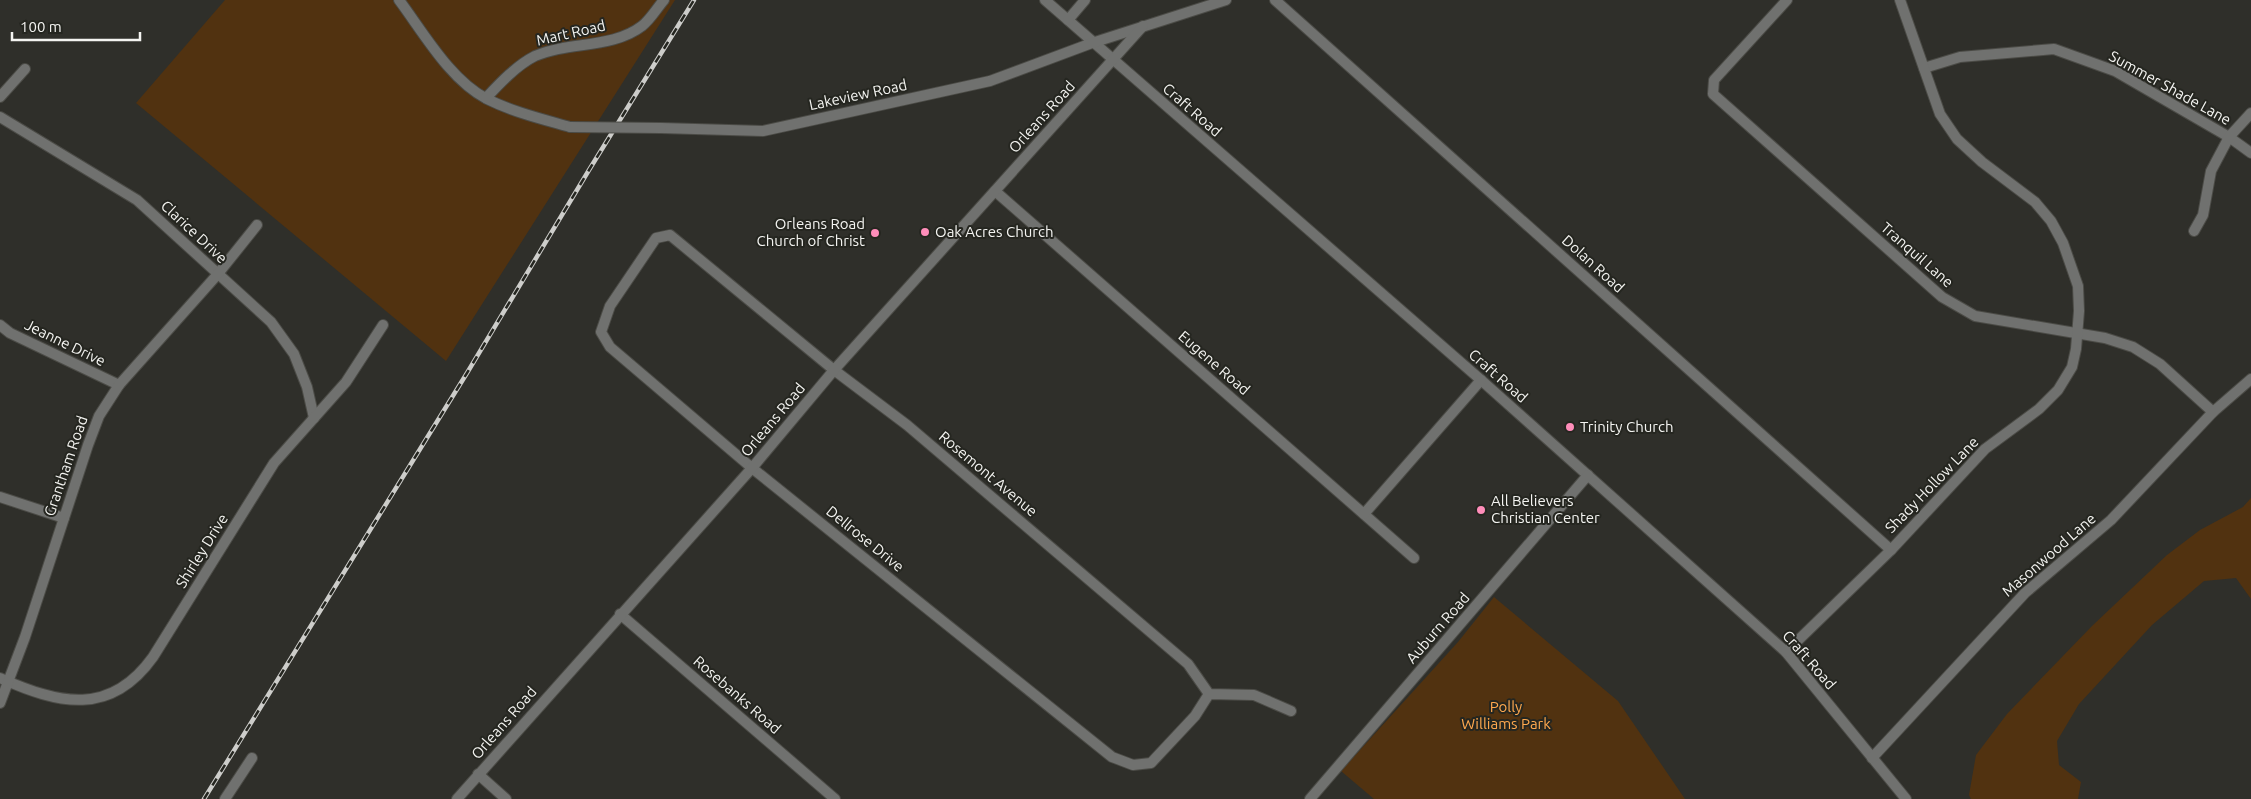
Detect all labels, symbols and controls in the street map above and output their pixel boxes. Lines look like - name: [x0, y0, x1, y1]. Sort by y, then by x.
- scale bar: [12, 10, 140, 42]
- street label: Mart Road: [535, 16, 607, 49]
- text: 100 m: [20, 18, 62, 35]
- street label: Summer Shade Lane: [2106, 47, 2234, 128]
- street label: Lakeview Road: [807, 76, 909, 113]
- street label: Orleans Road: [1005, 77, 1078, 156]
- street label: Craft Road: [1160, 80, 1225, 140]
- street label: Clarice Drive: [158, 197, 231, 267]
- place label: Orleans Road Church of Christ: [757, 215, 865, 249]
- street label: Tranquil Lane: [1878, 219, 1957, 291]
- place label: Oak Acres Church: [935, 223, 1054, 240]
- marker: Oak Acres Church: [919, 226, 931, 238]
- marker: Orleans Road Church of Christ: [869, 227, 881, 239]
- street label: Dolan Road: [1559, 231, 1628, 296]
- street label: Jeanne Drive: [22, 316, 108, 369]
- street label: Eugene Road: [1175, 327, 1253, 398]
- street label: Craft Road: [1466, 346, 1531, 406]
- street label: Orleans Road: [737, 380, 808, 460]
- street label: Grantham Road: [40, 413, 91, 518]
- place label: Trinity Church: [1580, 418, 1673, 435]
- marker: Trinity Church: [1564, 421, 1576, 433]
- street label: Rosemont Avenue: [936, 428, 1041, 520]
- street label: Shady Hollow Lane: [1882, 433, 1982, 536]
- place label: All Believers Christian Center: [1491, 492, 1600, 526]
- street label: Dellrose Drive: [823, 502, 908, 575]
- marker: All Believers Christian Center: [1475, 504, 1487, 516]
- street label: Masonwood Lane: [1999, 509, 2099, 600]
- street label: Shirley Drive: [172, 511, 231, 591]
- street label: Auburn Road: [1402, 589, 1473, 666]
- street label: Craft Road: [1779, 627, 1839, 692]
- street label: Rosebanks Road: [690, 652, 784, 737]
- street label: Orleans Road: [468, 683, 540, 762]
- park label: Polly Williams Park: [1461, 698, 1551, 732]

